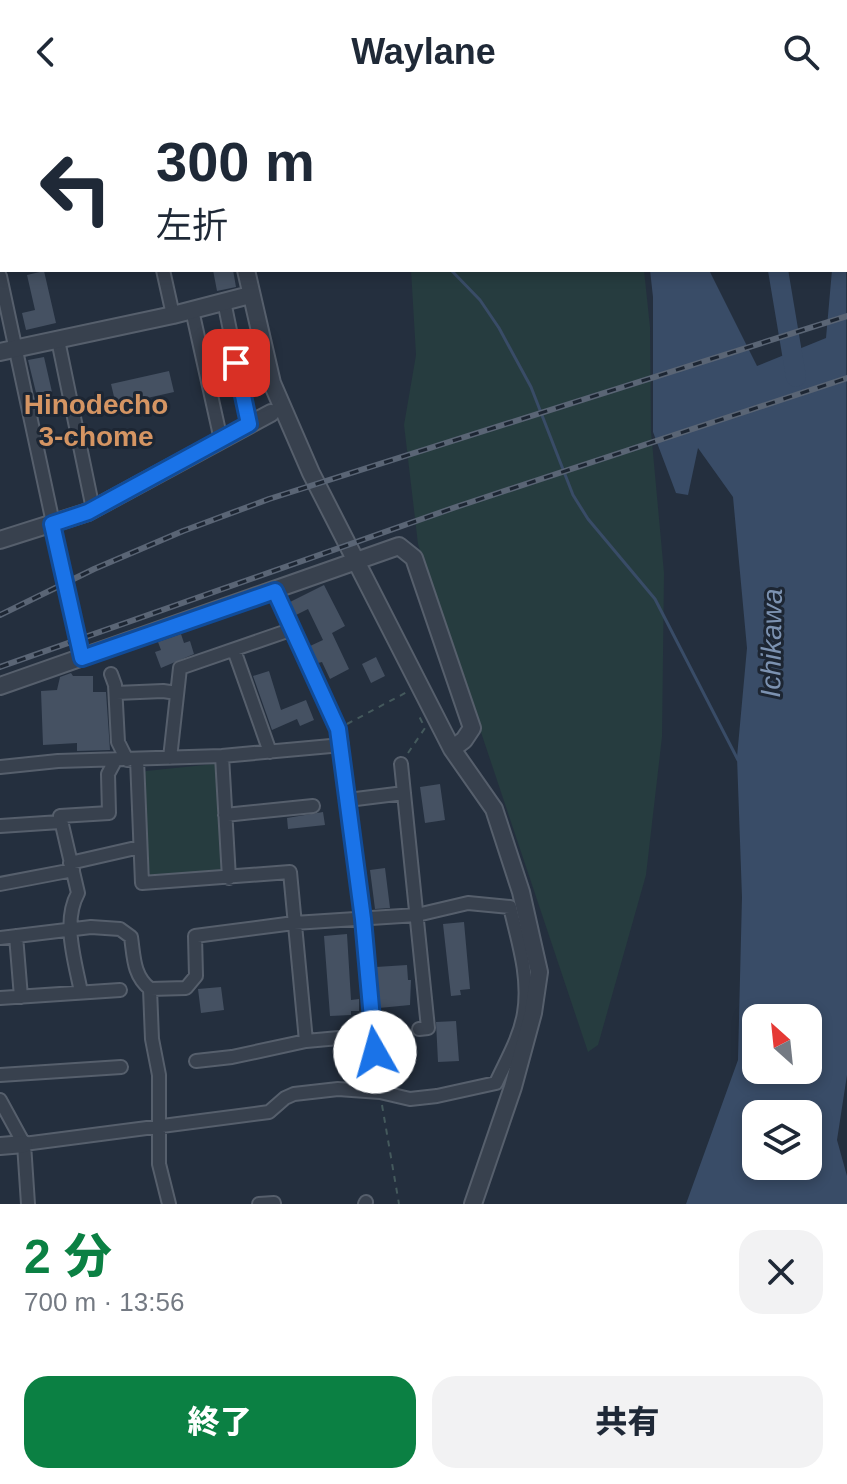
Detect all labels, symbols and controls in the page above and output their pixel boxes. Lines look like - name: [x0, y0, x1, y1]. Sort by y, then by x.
- icon: back: [24, 30, 68, 74]
- icon: search: [779, 30, 823, 74]
- text: Waylane: [351, 31, 496, 72]
- text: 300 m: [156, 130, 315, 193]
- icon: left: [24, 136, 128, 240]
- text: 左折: [156, 205, 228, 246]
- pin: [202, 329, 270, 397]
- icon: arrive: [214, 341, 258, 385]
- district label: Hinodecho 3-chome: [24, 389, 168, 452]
- water label: Ichikawa: [755, 588, 788, 698]
- north arrow: [742, 1004, 822, 1084]
- map controls: [742, 1004, 822, 1180]
- position arrow: [333, 1010, 417, 1094]
- button: layers: [742, 1100, 822, 1180]
- text: 2 分: [24, 1230, 112, 1283]
- button: close: [739, 1230, 823, 1314]
- text: 700 m · 13:56: [24, 1287, 184, 1317]
- button: 終了: [24, 1376, 416, 1468]
- button: 共有: [432, 1376, 823, 1468]

